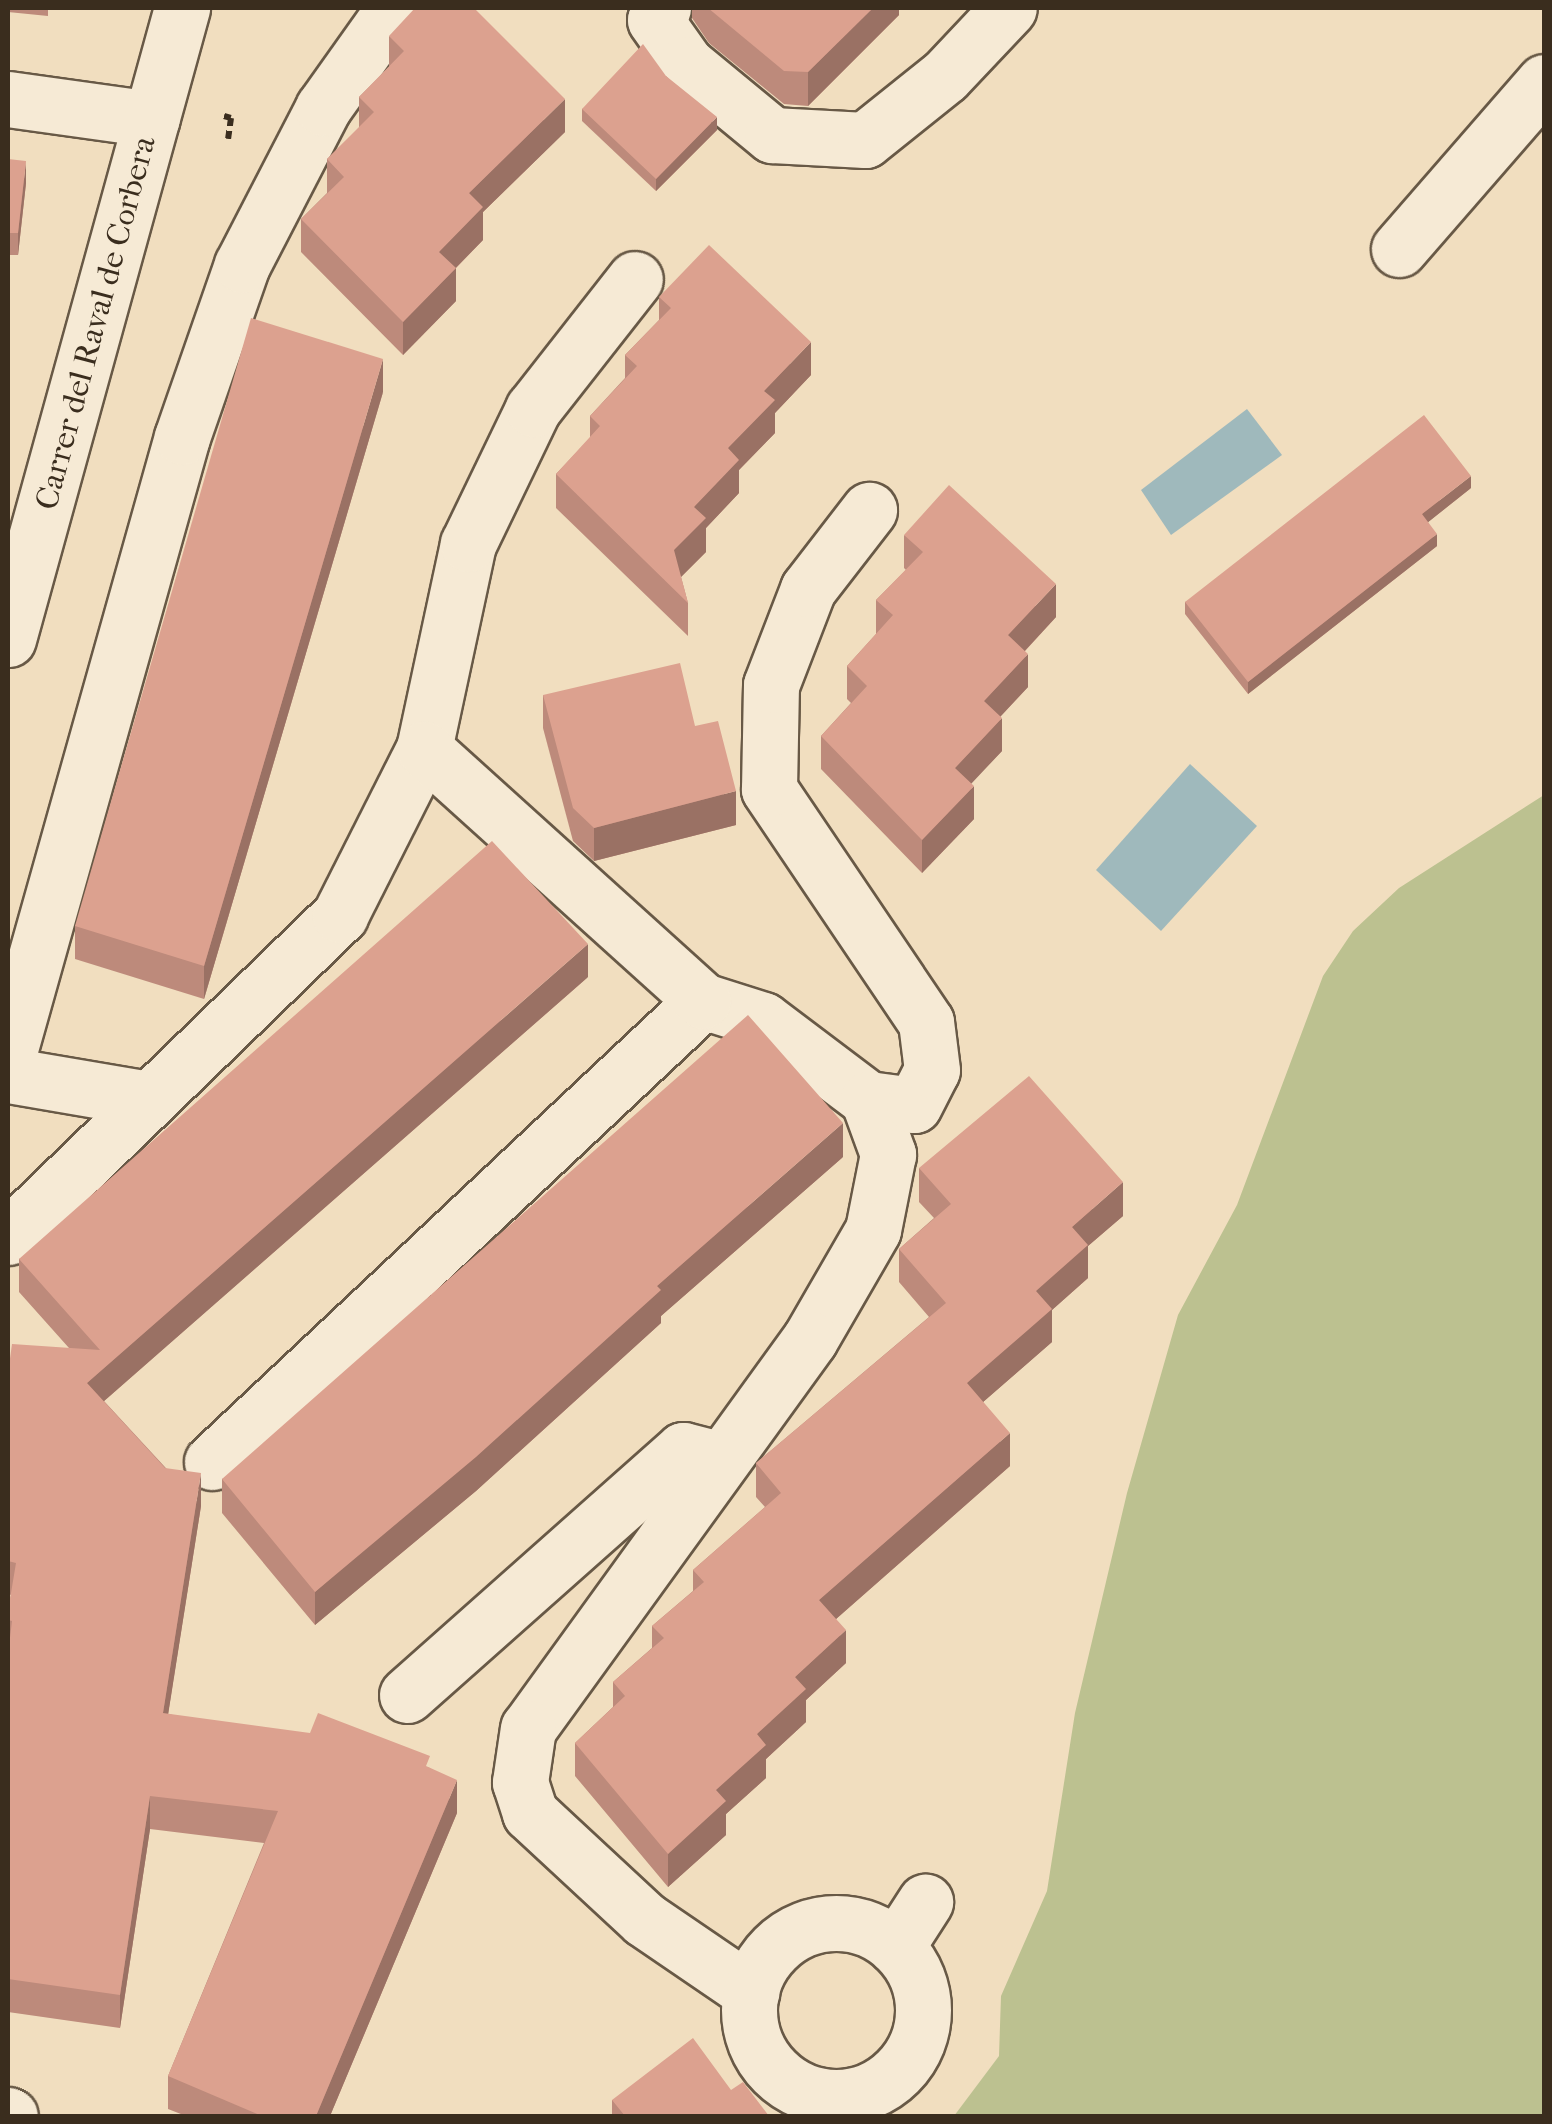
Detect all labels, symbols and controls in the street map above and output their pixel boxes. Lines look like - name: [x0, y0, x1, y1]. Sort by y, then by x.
- street label: Carrer del Raval de Corbera: [28, 132, 164, 514]

